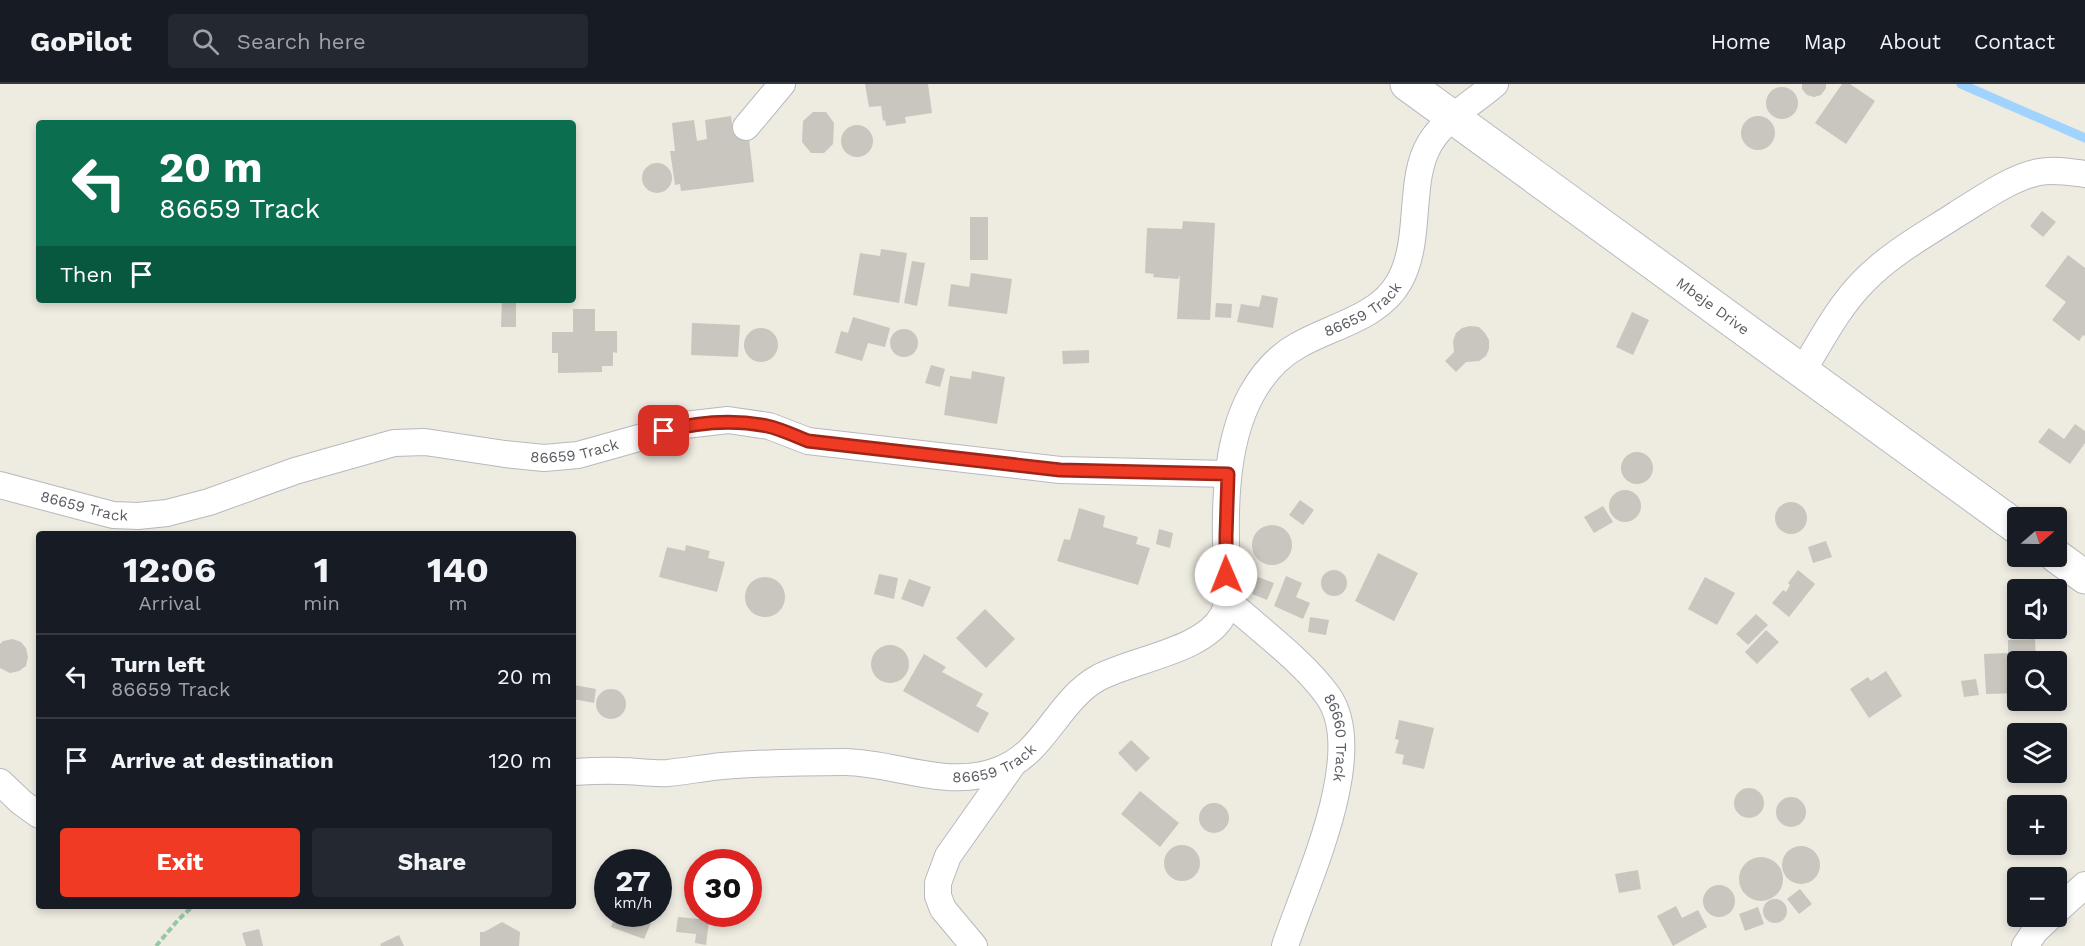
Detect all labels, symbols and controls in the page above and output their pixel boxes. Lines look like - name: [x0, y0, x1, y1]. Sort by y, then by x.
- search box: [168, 14, 588, 68]
- text: GoPilot: [30, 25, 132, 58]
- icon: search: [189, 25, 222, 58]
- text: Search here: [237, 29, 366, 54]
- text: Home: [1711, 29, 1771, 54]
- text: Map: [1804, 29, 1847, 54]
- text: About: [1880, 29, 1941, 54]
- text: Contact: [1974, 29, 2055, 54]
- text: 20 m: [159, 143, 263, 192]
- icon: left: [60, 144, 138, 222]
- text: 86659 Track: [159, 193, 320, 225]
- icon: arrive: [125, 258, 158, 291]
- text: Then: [60, 262, 113, 287]
- street label: Mbeje Drive: [1673, 274, 1753, 339]
- street label: 86659 Track: [1321, 278, 1406, 341]
- pin: [638, 405, 689, 456]
- icon: arrive: [647, 414, 680, 447]
- street label: 86659 Track: [529, 435, 621, 467]
- street label: 86659 Track: [38, 487, 129, 525]
- north arrow: [2007, 507, 2067, 567]
- map controls: [2007, 507, 2067, 927]
- position arrow: [1194, 543, 1258, 607]
- text: 12:06: [123, 549, 216, 591]
- text: 1: [314, 549, 329, 591]
- text: 140: [427, 549, 489, 591]
- button: sound: [2007, 579, 2067, 639]
- text: Arrival: [138, 591, 201, 615]
- text: min: [303, 591, 340, 615]
- text: m: [448, 591, 468, 615]
- button: search: [2007, 651, 2067, 711]
- text: Turn left: [111, 652, 205, 677]
- icon: left: [60, 660, 93, 693]
- text: 20 m: [497, 664, 552, 689]
- text: 86659 Track: [111, 677, 230, 701]
- street label: 86660 Track: [1320, 690, 1350, 784]
- button: layers: [2007, 723, 2067, 783]
- street label: 86659 Track: [952, 740, 1040, 786]
- icon: arrive: [60, 744, 93, 777]
- text: Arrive at destination: [111, 748, 334, 773]
- text: 120 m: [488, 748, 552, 773]
- button: +: [2007, 795, 2067, 855]
- button: Exit: [60, 828, 300, 897]
- button: Share: [312, 828, 552, 897]
- speed limit sign: 30: [684, 849, 762, 927]
- text: 27: [615, 863, 651, 898]
- button: −: [2007, 867, 2067, 927]
- text: km/h: [614, 894, 652, 912]

